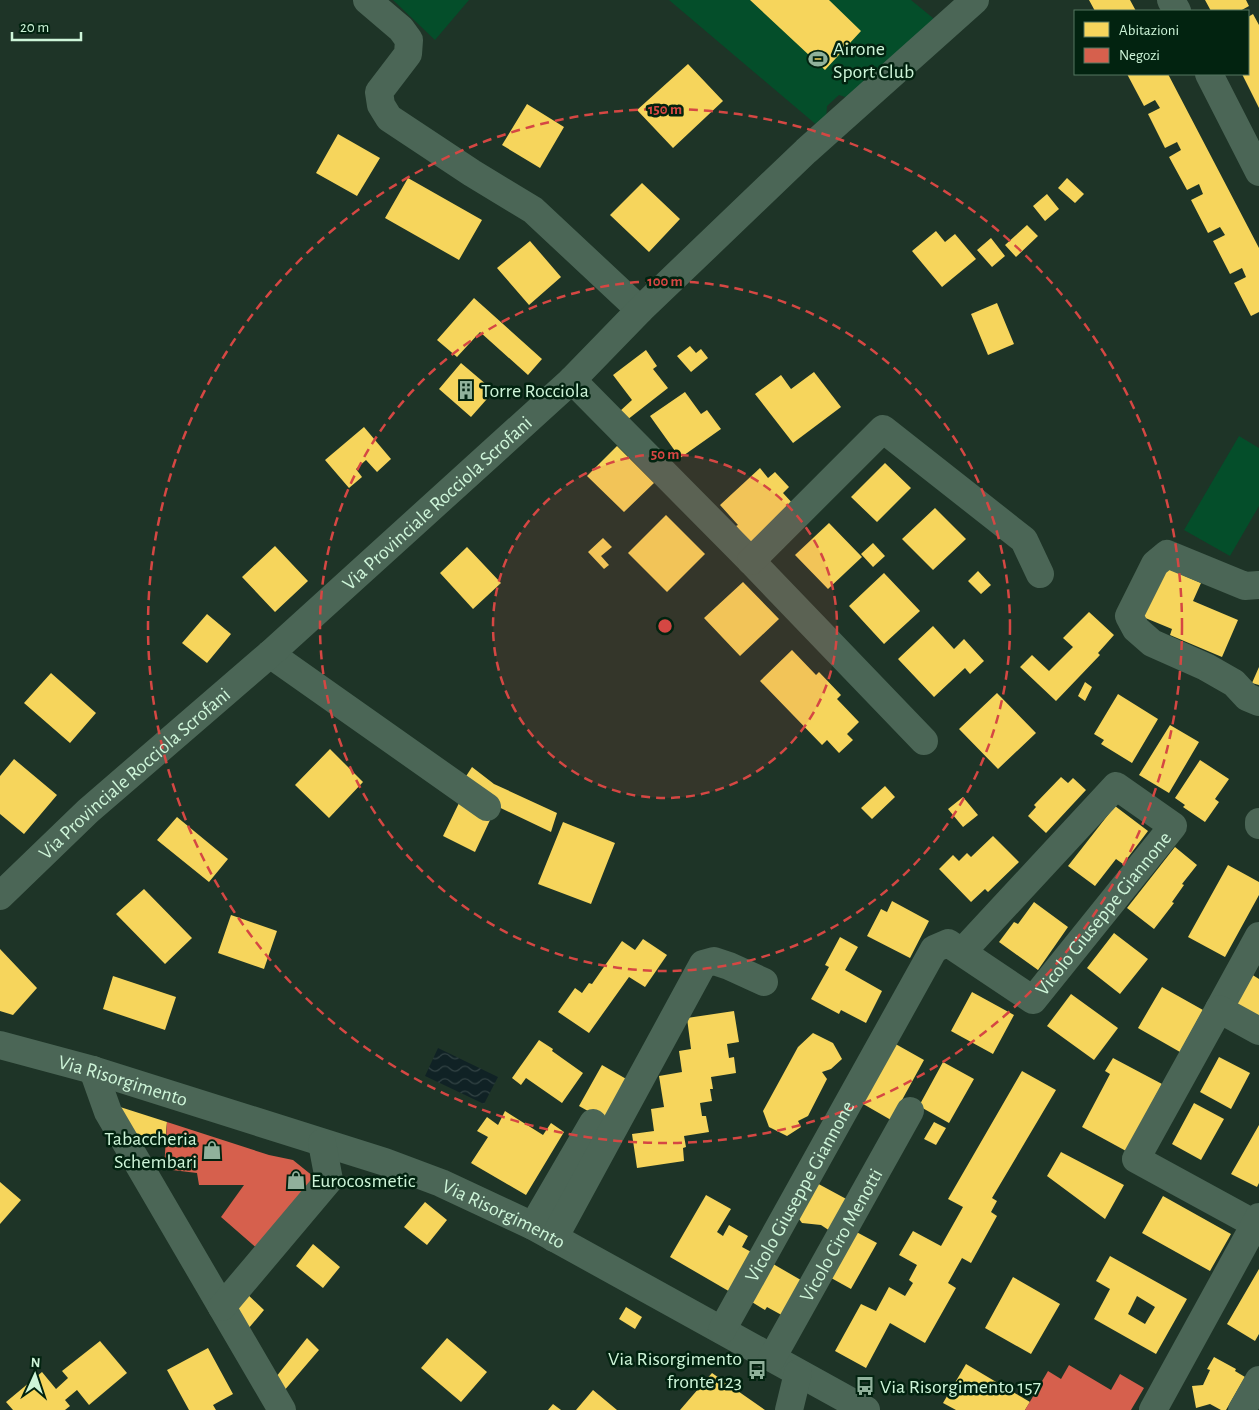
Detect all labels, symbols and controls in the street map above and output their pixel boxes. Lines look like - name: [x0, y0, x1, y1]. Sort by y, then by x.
- scale bar: [12, 10, 81, 42]
- legend: [1074, 10, 1249, 75]
- text: 20 m: [20, 20, 49, 35]
- text: Abitazioni: [1119, 23, 1179, 38]
- place label: Airone Sport Club: [833, 39, 914, 82]
- sports icon: Airone Sport Club: [807, 48, 829, 70]
- text: Negozi: [1119, 48, 1160, 63]
- text: 150 m: [648, 102, 682, 117]
- text: 100 m: [647, 274, 683, 289]
- building icon: Torre Rocciola: [455, 379, 477, 401]
- place label: Torre Rocciola: [481, 381, 589, 401]
- street label: Via Provinciale Rocciola Scrofani: [339, 413, 536, 594]
- text: 50 m: [651, 447, 679, 462]
- centre of rings: [656, 617, 674, 635]
- street label: Via Provinciale Rocciola Scrofani: [35, 684, 234, 864]
- street label: Vicolo Giuseppe Giannone: [1032, 828, 1175, 1000]
- street label: Via Risorgimento: [56, 1052, 190, 1110]
- street label: Vicolo Giuseppe Giannone: [742, 1098, 858, 1285]
- place label: Tabaccheria Schembari: [104, 1129, 197, 1172]
- shop icon: Tabaccheria Schembari: [201, 1139, 223, 1161]
- street label: Vicolo Ciro Menotti: [797, 1165, 887, 1305]
- shop icon: Eurocosmetic: [285, 1169, 307, 1191]
- place label: Eurocosmetic: [311, 1171, 416, 1191]
- street label: Via Risorgimento: [439, 1176, 568, 1253]
- place label: Via Risorgimento fronte 123: [608, 1349, 742, 1392]
- north arrow: [10, 1350, 60, 1400]
- text: N: [30, 1356, 41, 1370]
- bus stop icon: Via Risorgimento fronte 123: [746, 1359, 768, 1381]
- bus stop icon: Via Risorgimento 157: [854, 1375, 876, 1397]
- place label: Via Risorgimento 157: [880, 1377, 1041, 1397]

